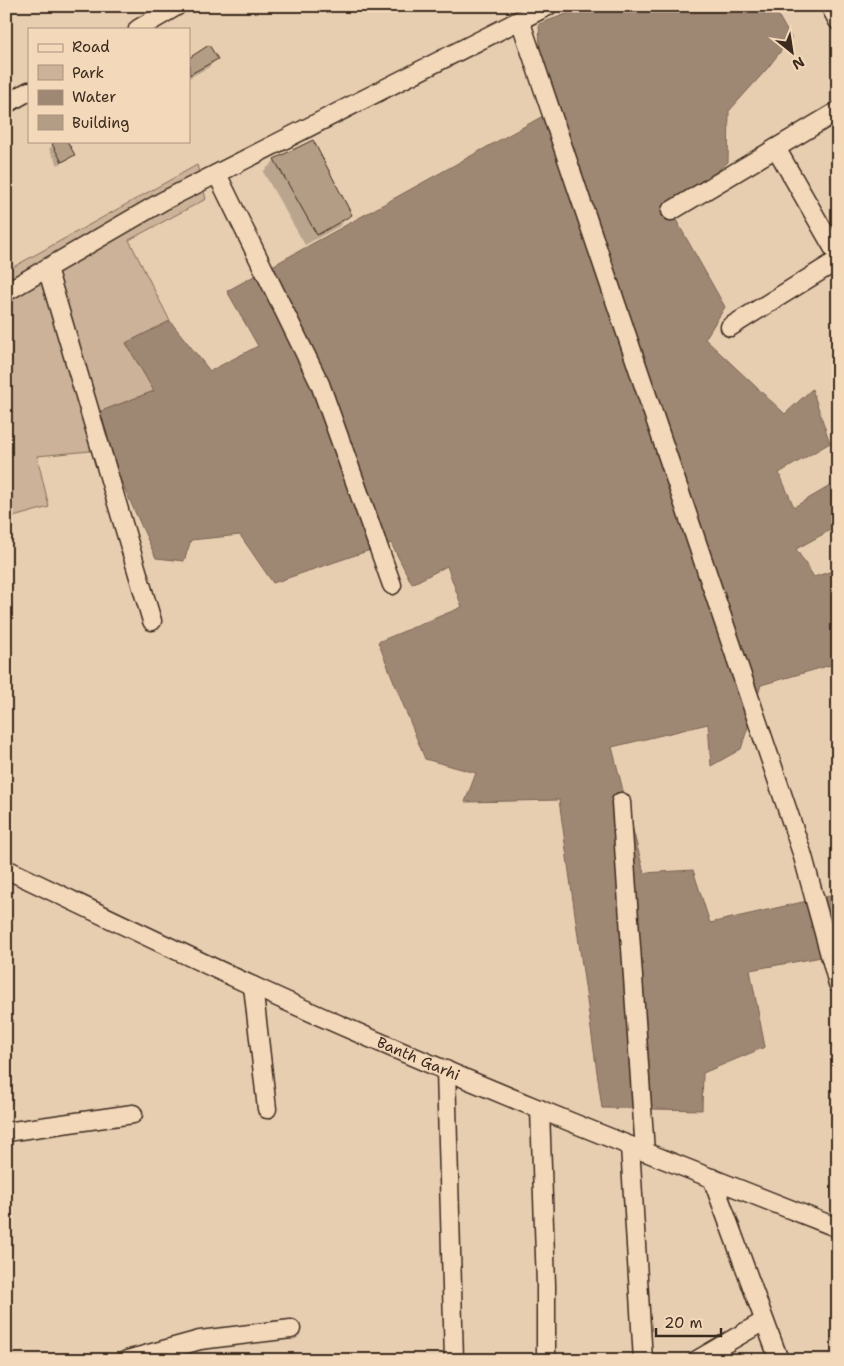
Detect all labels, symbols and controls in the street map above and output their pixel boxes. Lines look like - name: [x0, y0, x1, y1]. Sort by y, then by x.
- legend: [28, 28, 190, 142]
- north arrow: [766, 28, 816, 78]
- text: Road: [72, 37, 110, 57]
- text: N: [789, 53, 808, 74]
- text: Park: [72, 63, 104, 83]
- text: Water: [72, 87, 116, 107]
- text: Building: [72, 113, 129, 133]
- street label: Banth Garhi: [374, 1032, 463, 1085]
- scale bar: [656, 1306, 722, 1338]
- text: 20 m: [664, 1313, 703, 1333]

